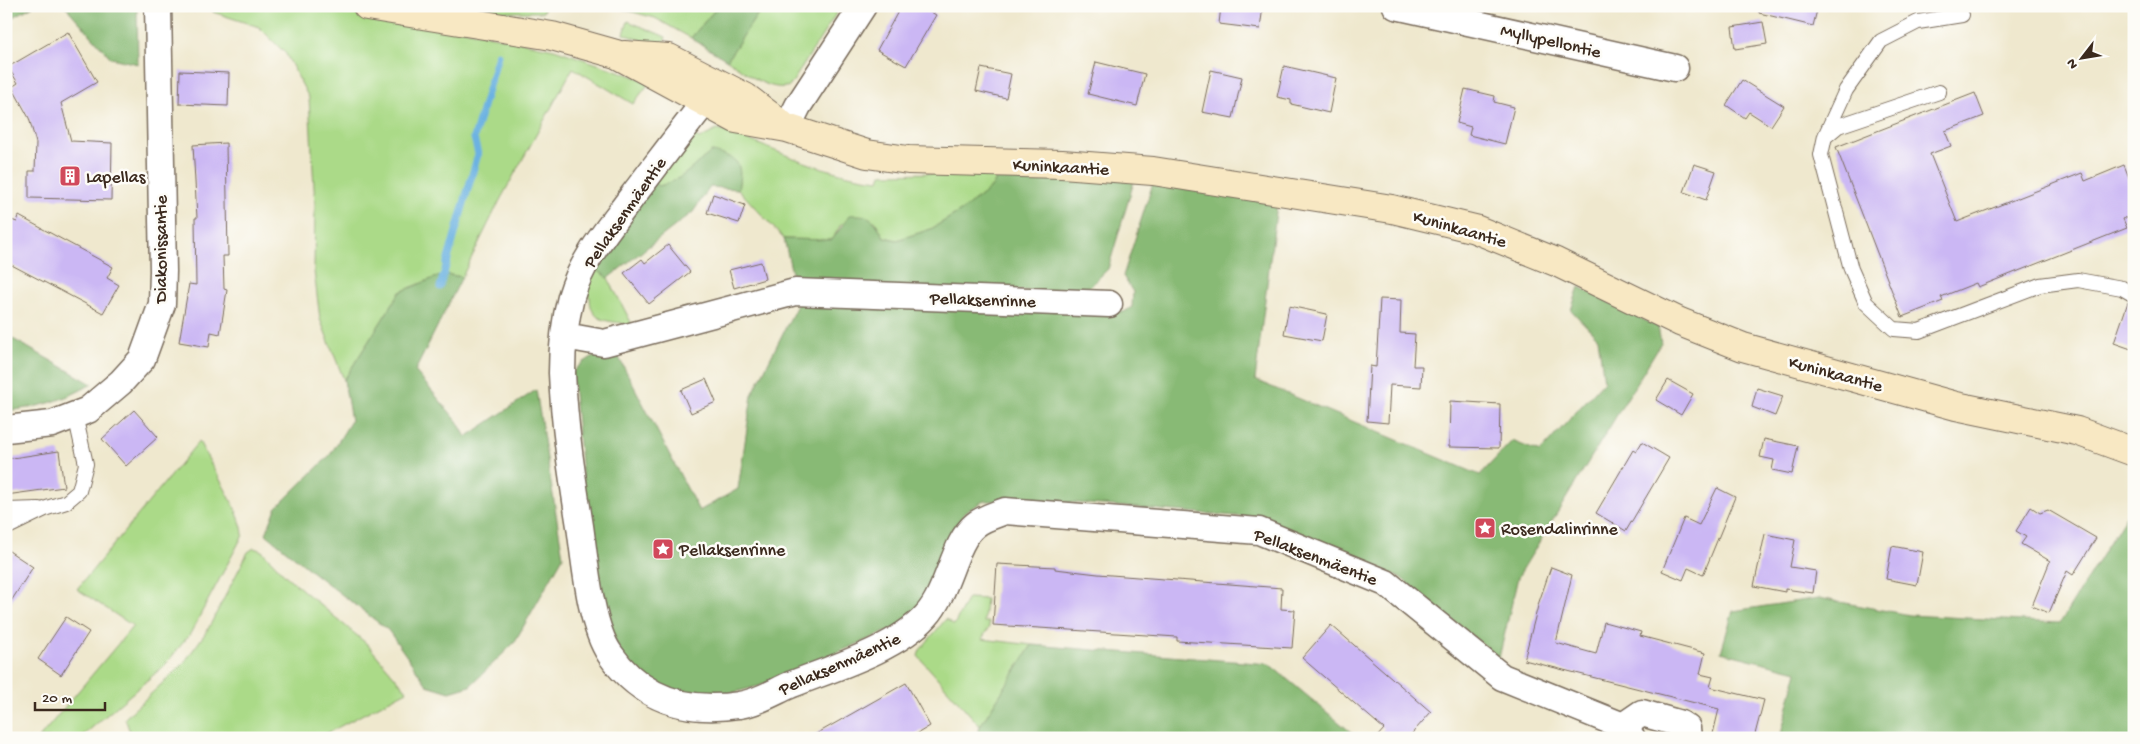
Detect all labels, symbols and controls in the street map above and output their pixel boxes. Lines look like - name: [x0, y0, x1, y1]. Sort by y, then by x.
- street label: Myllypellontie: [1498, 21, 1603, 64]
- north arrow: [2058, 32, 2108, 82]
- text: N: [2063, 55, 2083, 72]
- street label: Pellaksenmäentie: [579, 153, 673, 274]
- street label: Kuninkaantie: [1012, 155, 1110, 182]
- building icon: Lapellas: [58, 164, 82, 188]
- place label: Lapellas: [86, 168, 147, 189]
- street label: Diakonissantie: [152, 194, 173, 304]
- street label: Kuninkaantie: [1410, 207, 1509, 254]
- street label: Pellaksenrinne: [928, 289, 1037, 314]
- street label: Kuninkaantie: [1786, 353, 1885, 398]
- place icon: Rosendalinrinne: [1473, 516, 1497, 540]
- place label: Rosendalinrinne: [1501, 520, 1619, 541]
- street label: Pellaksenmäentie: [1249, 525, 1381, 592]
- place icon: Pellaksenrinne: [651, 537, 675, 561]
- place label: Pellaksenrinne: [678, 541, 786, 562]
- street label: Pellaksenmäentie: [775, 629, 905, 702]
- scale bar: [35, 679, 105, 711]
- text: 20 m: [42, 690, 72, 708]

